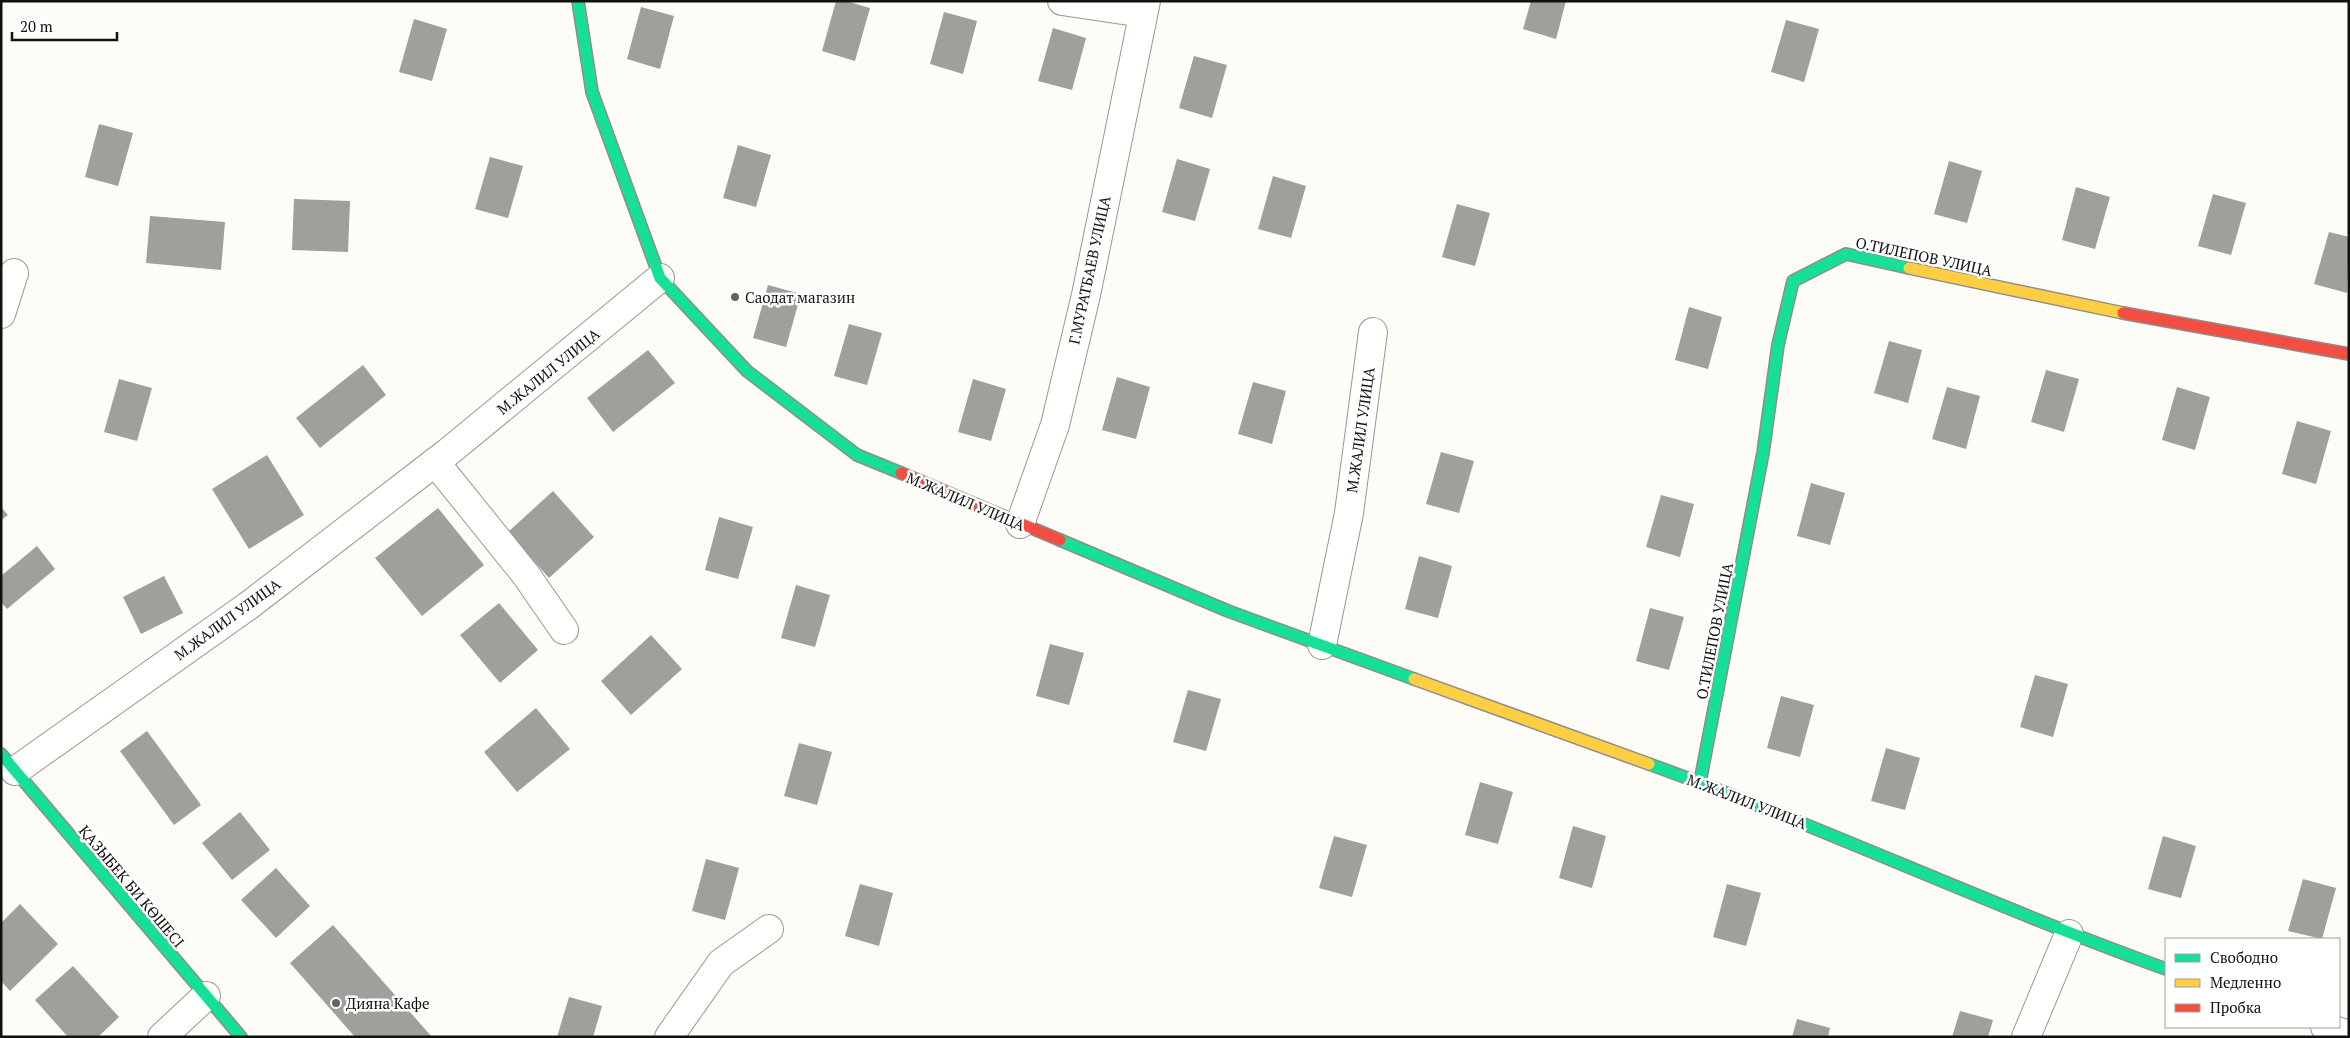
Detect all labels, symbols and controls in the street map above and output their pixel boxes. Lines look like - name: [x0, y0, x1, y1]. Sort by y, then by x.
- scale bar: [12, 10, 118, 42]
- text: 20 m: [20, 16, 53, 36]
- street label: Г.МУРАТБАЕВ УЛИЦА: [1063, 193, 1115, 346]
- street label: О.ТИЛЕПОВ УЛИЦА: [1854, 232, 1995, 280]
- place label: Саодат магазин: [745, 287, 855, 307]
- marker: Саодат магазин: [729, 291, 741, 303]
- street label: М.ЖАЛИЛ УЛИЦА: [492, 323, 604, 419]
- street label: М.ЖАЛИЛ УЛИЦА: [1341, 365, 1379, 494]
- street label: М.ЖАЛИЛ УЛИЦА: [904, 467, 1029, 535]
- street label: О.ТИЛЕПОВ УЛИЦА: [1691, 560, 1737, 701]
- street label: М.ЖАЛИЛ УЛИЦА: [170, 573, 285, 664]
- street label: М.ЖАЛИЛ УЛИЦА: [1684, 769, 1810, 833]
- street label: ҚАЗЫБЕК БИ КӨШЕСІ: [75, 821, 189, 951]
- legend: [2165, 938, 2340, 1028]
- text: Свободно: [2210, 947, 2278, 967]
- text: Медленно: [2210, 972, 2281, 992]
- place label: Дияна Кафе: [346, 993, 429, 1013]
- marker: Дияна Кафе: [330, 997, 342, 1009]
- text: Пробка: [2210, 997, 2262, 1017]

